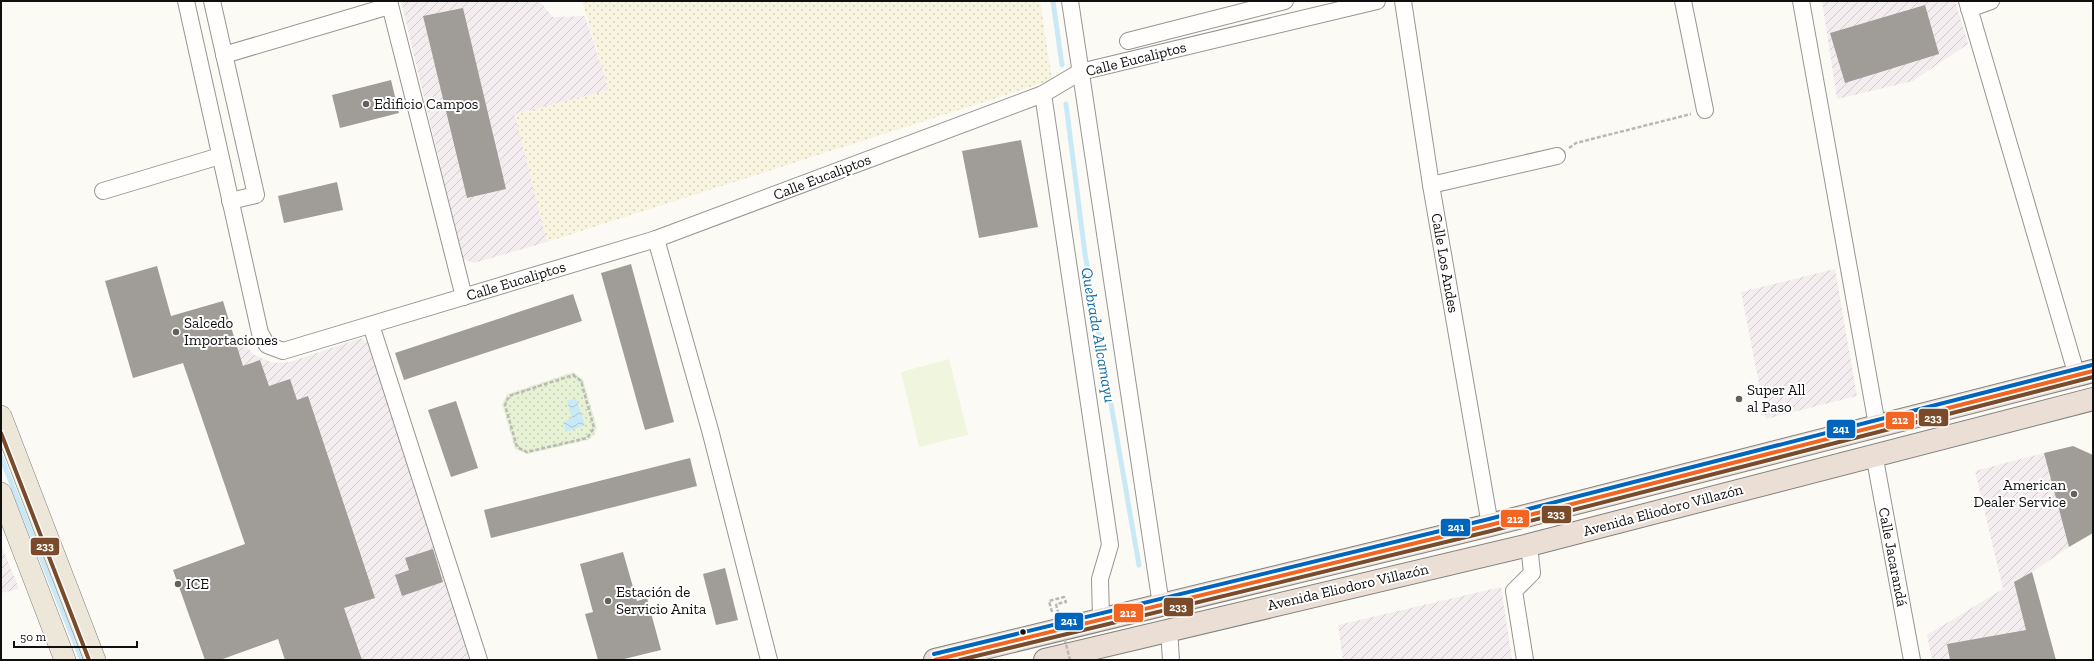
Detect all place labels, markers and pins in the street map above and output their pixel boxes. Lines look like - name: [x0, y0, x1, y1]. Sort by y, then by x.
- place label: Edificio Campos: [374, 95, 478, 113]
- marker: Edificio Campos: [361, 99, 371, 109]
- place label: Salcedo Importaciones: [184, 314, 278, 349]
- marker: Salcedo Importaciones: [171, 327, 181, 337]
- place label: Super All al Paso: [1747, 381, 1805, 416]
- marker: Super All al Paso: [1734, 394, 1744, 404]
- place label: American Dealer Service: [1973, 476, 2066, 511]
- marker: American Dealer Service: [2069, 489, 2079, 499]
- place label: ICE: [186, 575, 209, 593]
- marker: ICE: [173, 579, 183, 589]
- place label: Estación de Servicio Anita: [616, 583, 706, 618]
- marker: Estación de Servicio Anita: [603, 596, 613, 606]
- unlabelled marker: [1018, 627, 1028, 637]

